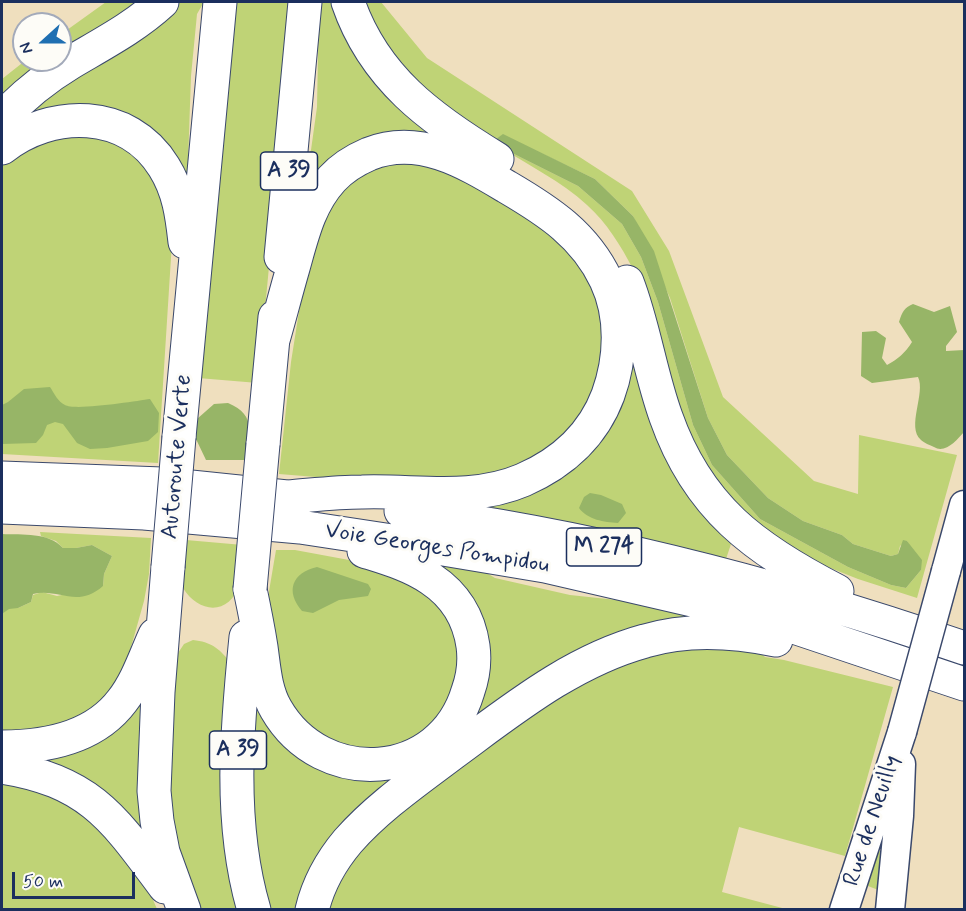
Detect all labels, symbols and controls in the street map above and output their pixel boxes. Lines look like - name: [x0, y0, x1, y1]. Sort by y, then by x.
- north arrow: [12, 12, 72, 72]
- text: N: [15, 39, 38, 57]
- road number: A 39: [260, 152, 318, 190]
- street label: Autoroute Verte: [156, 373, 200, 541]
- street label: Voie Georges Pompidou: [323, 517, 551, 581]
- road number: M 274: [566, 528, 642, 566]
- road number: A 39: [210, 731, 266, 769]
- street label: Rue de Neuilly: [838, 752, 908, 890]
- scale bar: [15, 860, 138, 898]
- text: 50 m: [23, 870, 63, 894]

